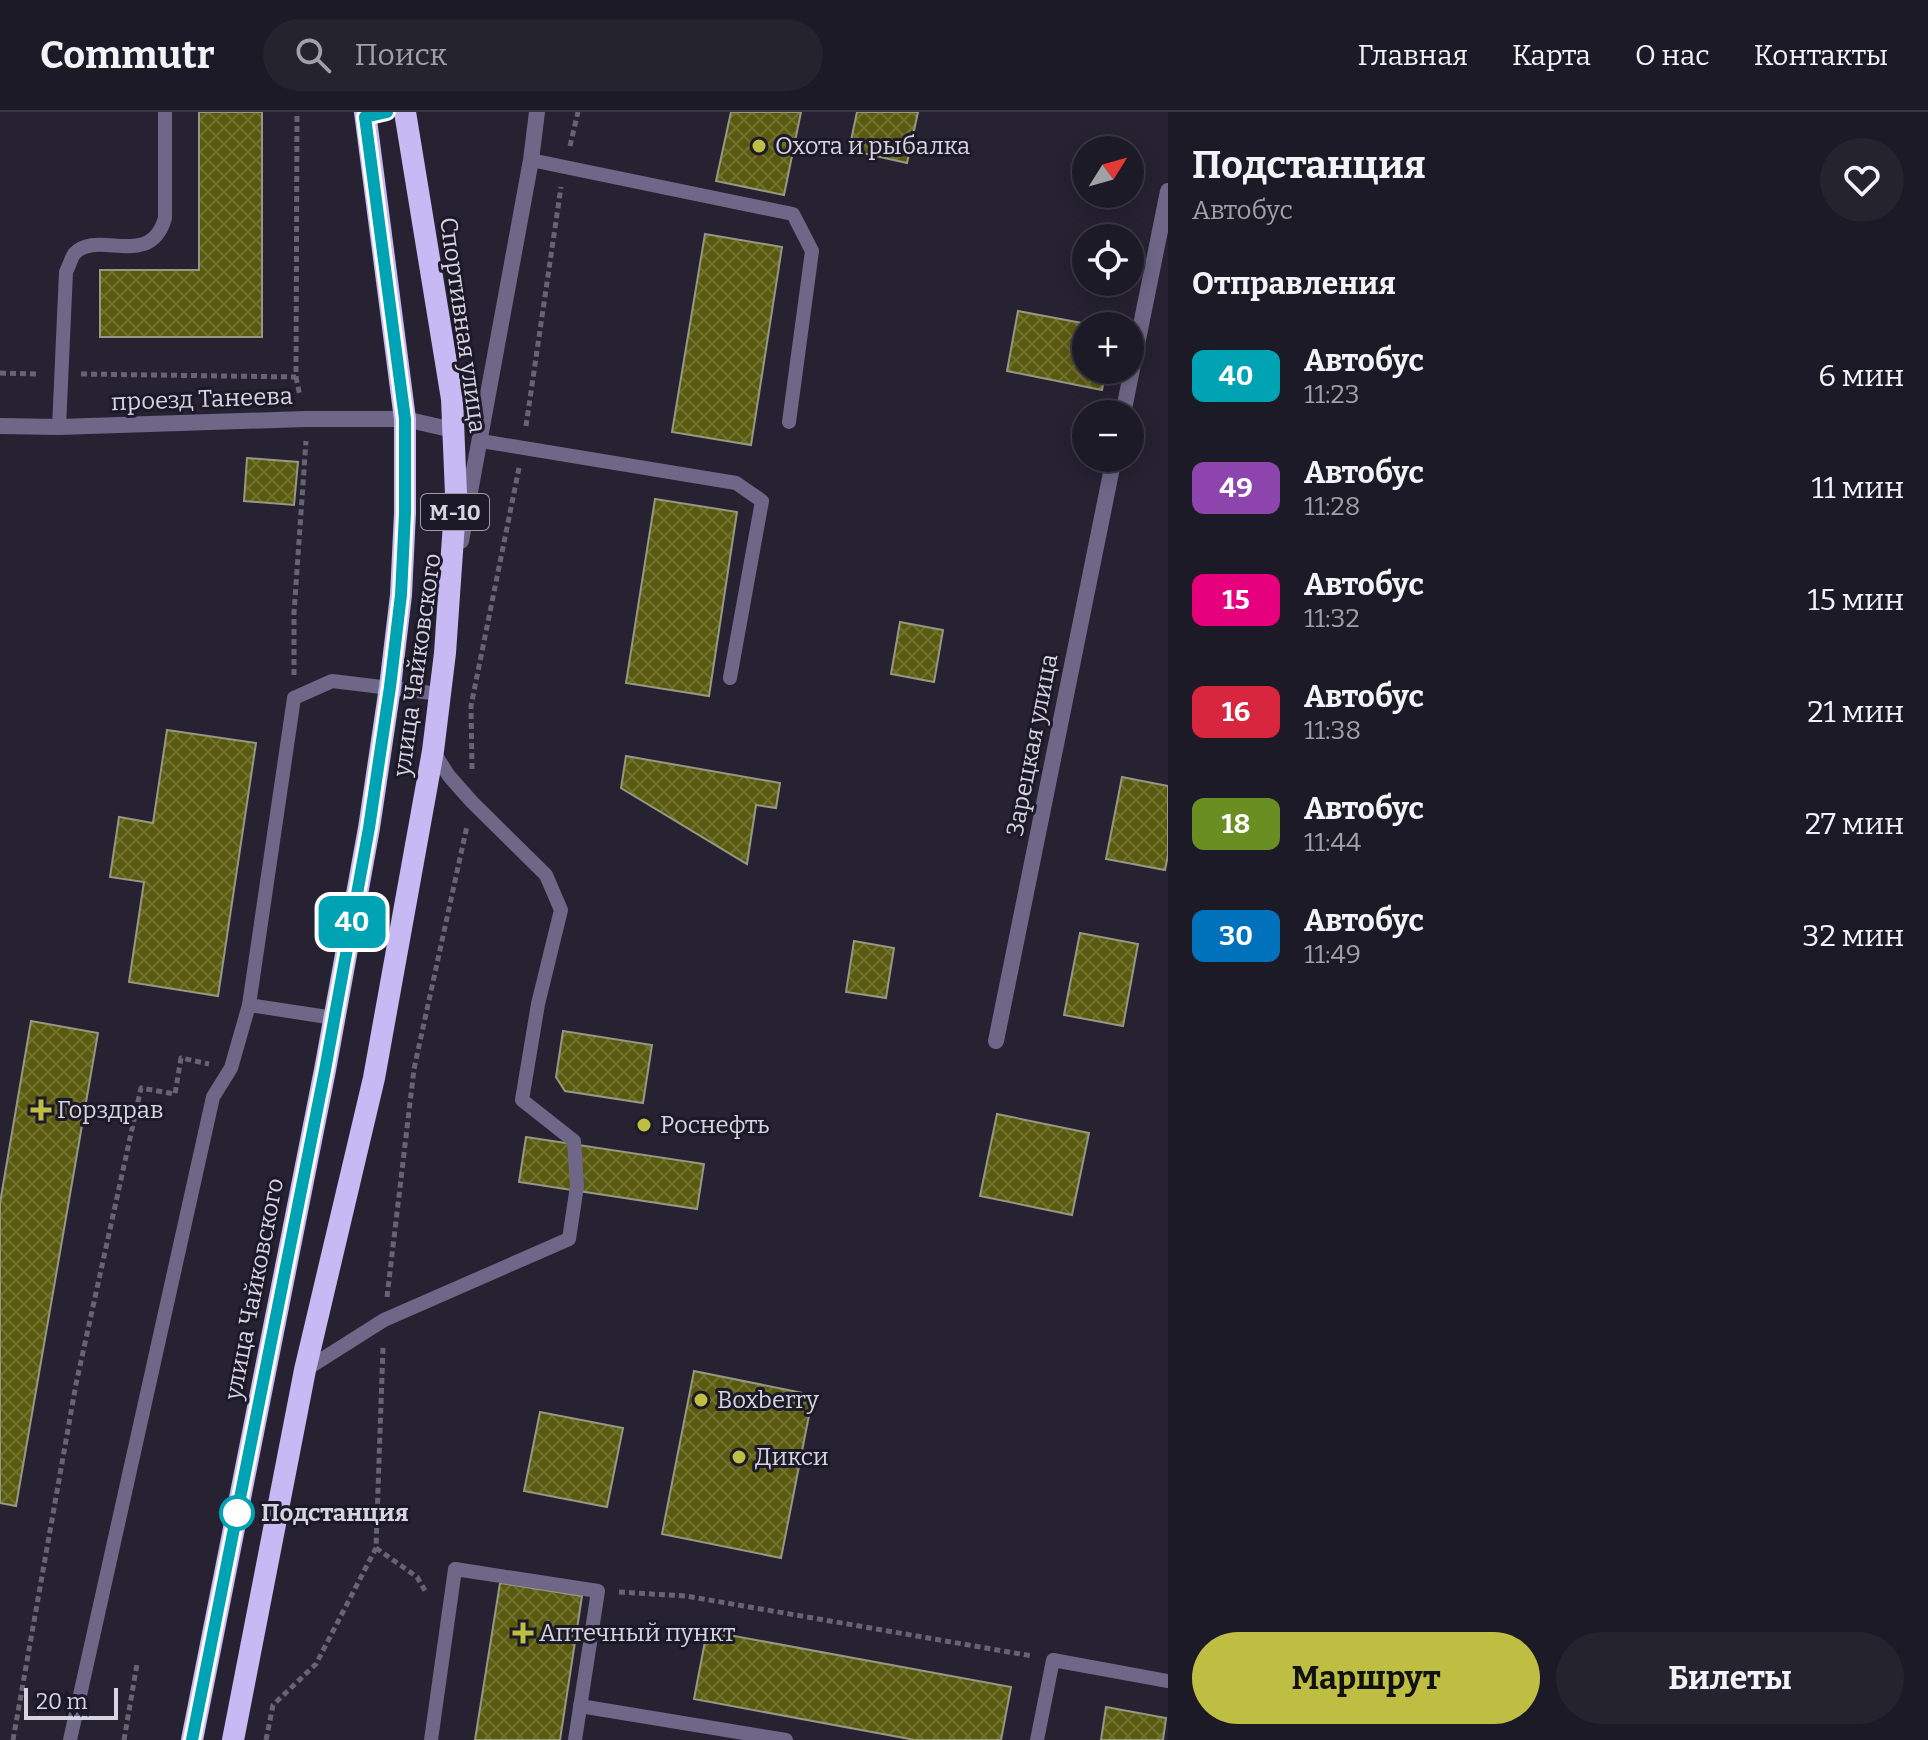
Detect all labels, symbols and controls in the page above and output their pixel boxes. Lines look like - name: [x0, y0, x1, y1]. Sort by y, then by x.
- search box: [263, 19, 823, 91]
- text: Commutr: [40, 32, 215, 78]
- icon: search: [291, 33, 335, 77]
- text: Поиск: [355, 37, 447, 73]
- text: Главная: [1358, 39, 1468, 72]
- text: Карта: [1512, 39, 1591, 72]
- text: О нас: [1635, 39, 1710, 72]
- text: Контакты: [1754, 39, 1888, 72]
- place label: Охота и рыбалка: [775, 132, 970, 160]
- north arrow: [1072, 136, 1144, 208]
- map controls: [1072, 136, 1144, 472]
- marker: Охота и рыбалка: [750, 137, 768, 155]
- button: heart: [1820, 138, 1904, 222]
- text: Подстанция: [1192, 142, 1426, 188]
- text: Автобус: [1192, 195, 1293, 226]
- street label: Спортивная улица: [434, 215, 492, 435]
- button: locate: [1072, 224, 1144, 296]
- text: Отправления: [1192, 266, 1396, 302]
- button: +: [1072, 312, 1144, 384]
- text: Автобус: [1304, 343, 1424, 379]
- text: 6 мин: [1818, 358, 1904, 394]
- text: 40: [1219, 359, 1253, 392]
- text: 11:23: [1304, 379, 1360, 410]
- street label: проезд Танеева: [111, 382, 293, 416]
- button: −: [1072, 400, 1144, 472]
- text: Автобус: [1304, 455, 1424, 491]
- text: 11 мин: [1811, 470, 1904, 506]
- text: 49: [1219, 471, 1253, 504]
- text: 11:28: [1304, 491, 1360, 522]
- road number: М-10: [421, 494, 489, 530]
- street label: улица Чайковского: [387, 552, 447, 779]
- text: Автобус: [1304, 567, 1424, 603]
- text: 15 мин: [1808, 582, 1904, 618]
- text: 15: [1222, 583, 1250, 616]
- text: 11:32: [1304, 603, 1360, 634]
- street label: Зарецкая улица: [1001, 651, 1063, 839]
- text: Автобус: [1304, 679, 1424, 715]
- text: 21 мин: [1807, 694, 1904, 730]
- text: 16: [1222, 695, 1250, 728]
- text: 11:38: [1304, 715, 1361, 746]
- text: Автобус: [1304, 791, 1424, 827]
- text: 27 мин: [1805, 806, 1904, 842]
- text: 18: [1222, 807, 1250, 840]
- text: 11:44: [1304, 827, 1361, 858]
- line badge: 40: [316, 896, 388, 948]
- text: Автобус: [1304, 903, 1424, 939]
- text: 40: [335, 905, 369, 938]
- text: 32 мин: [1802, 918, 1904, 954]
- text: 30: [1219, 919, 1253, 952]
- text: 11:49: [1304, 939, 1361, 970]
- place label: Горздрав: [57, 1096, 163, 1124]
- marker: Горздрав: [32, 1101, 50, 1119]
- place label: Роснефть: [660, 1111, 769, 1139]
- marker: Роснефть: [635, 1116, 653, 1134]
- street label: улица Чайковского: [219, 1176, 289, 1403]
- place label: Boxberry: [717, 1386, 819, 1414]
- marker: Boxberry: [692, 1391, 710, 1409]
- place label: Дикси: [755, 1443, 829, 1471]
- marker: Дикси: [730, 1448, 748, 1466]
- marker: Подстанция: [220, 1496, 254, 1530]
- place label: Подстанция: [261, 1499, 409, 1527]
- place label: Аптечный пункт: [539, 1619, 735, 1647]
- marker: Аптечный пункт: [514, 1624, 532, 1642]
- button: Маршрут: [1192, 1632, 1540, 1724]
- button: Билеты: [1556, 1632, 1904, 1724]
- scale bar: [24, 1684, 118, 1720]
- text: 20 m: [36, 1688, 87, 1715]

